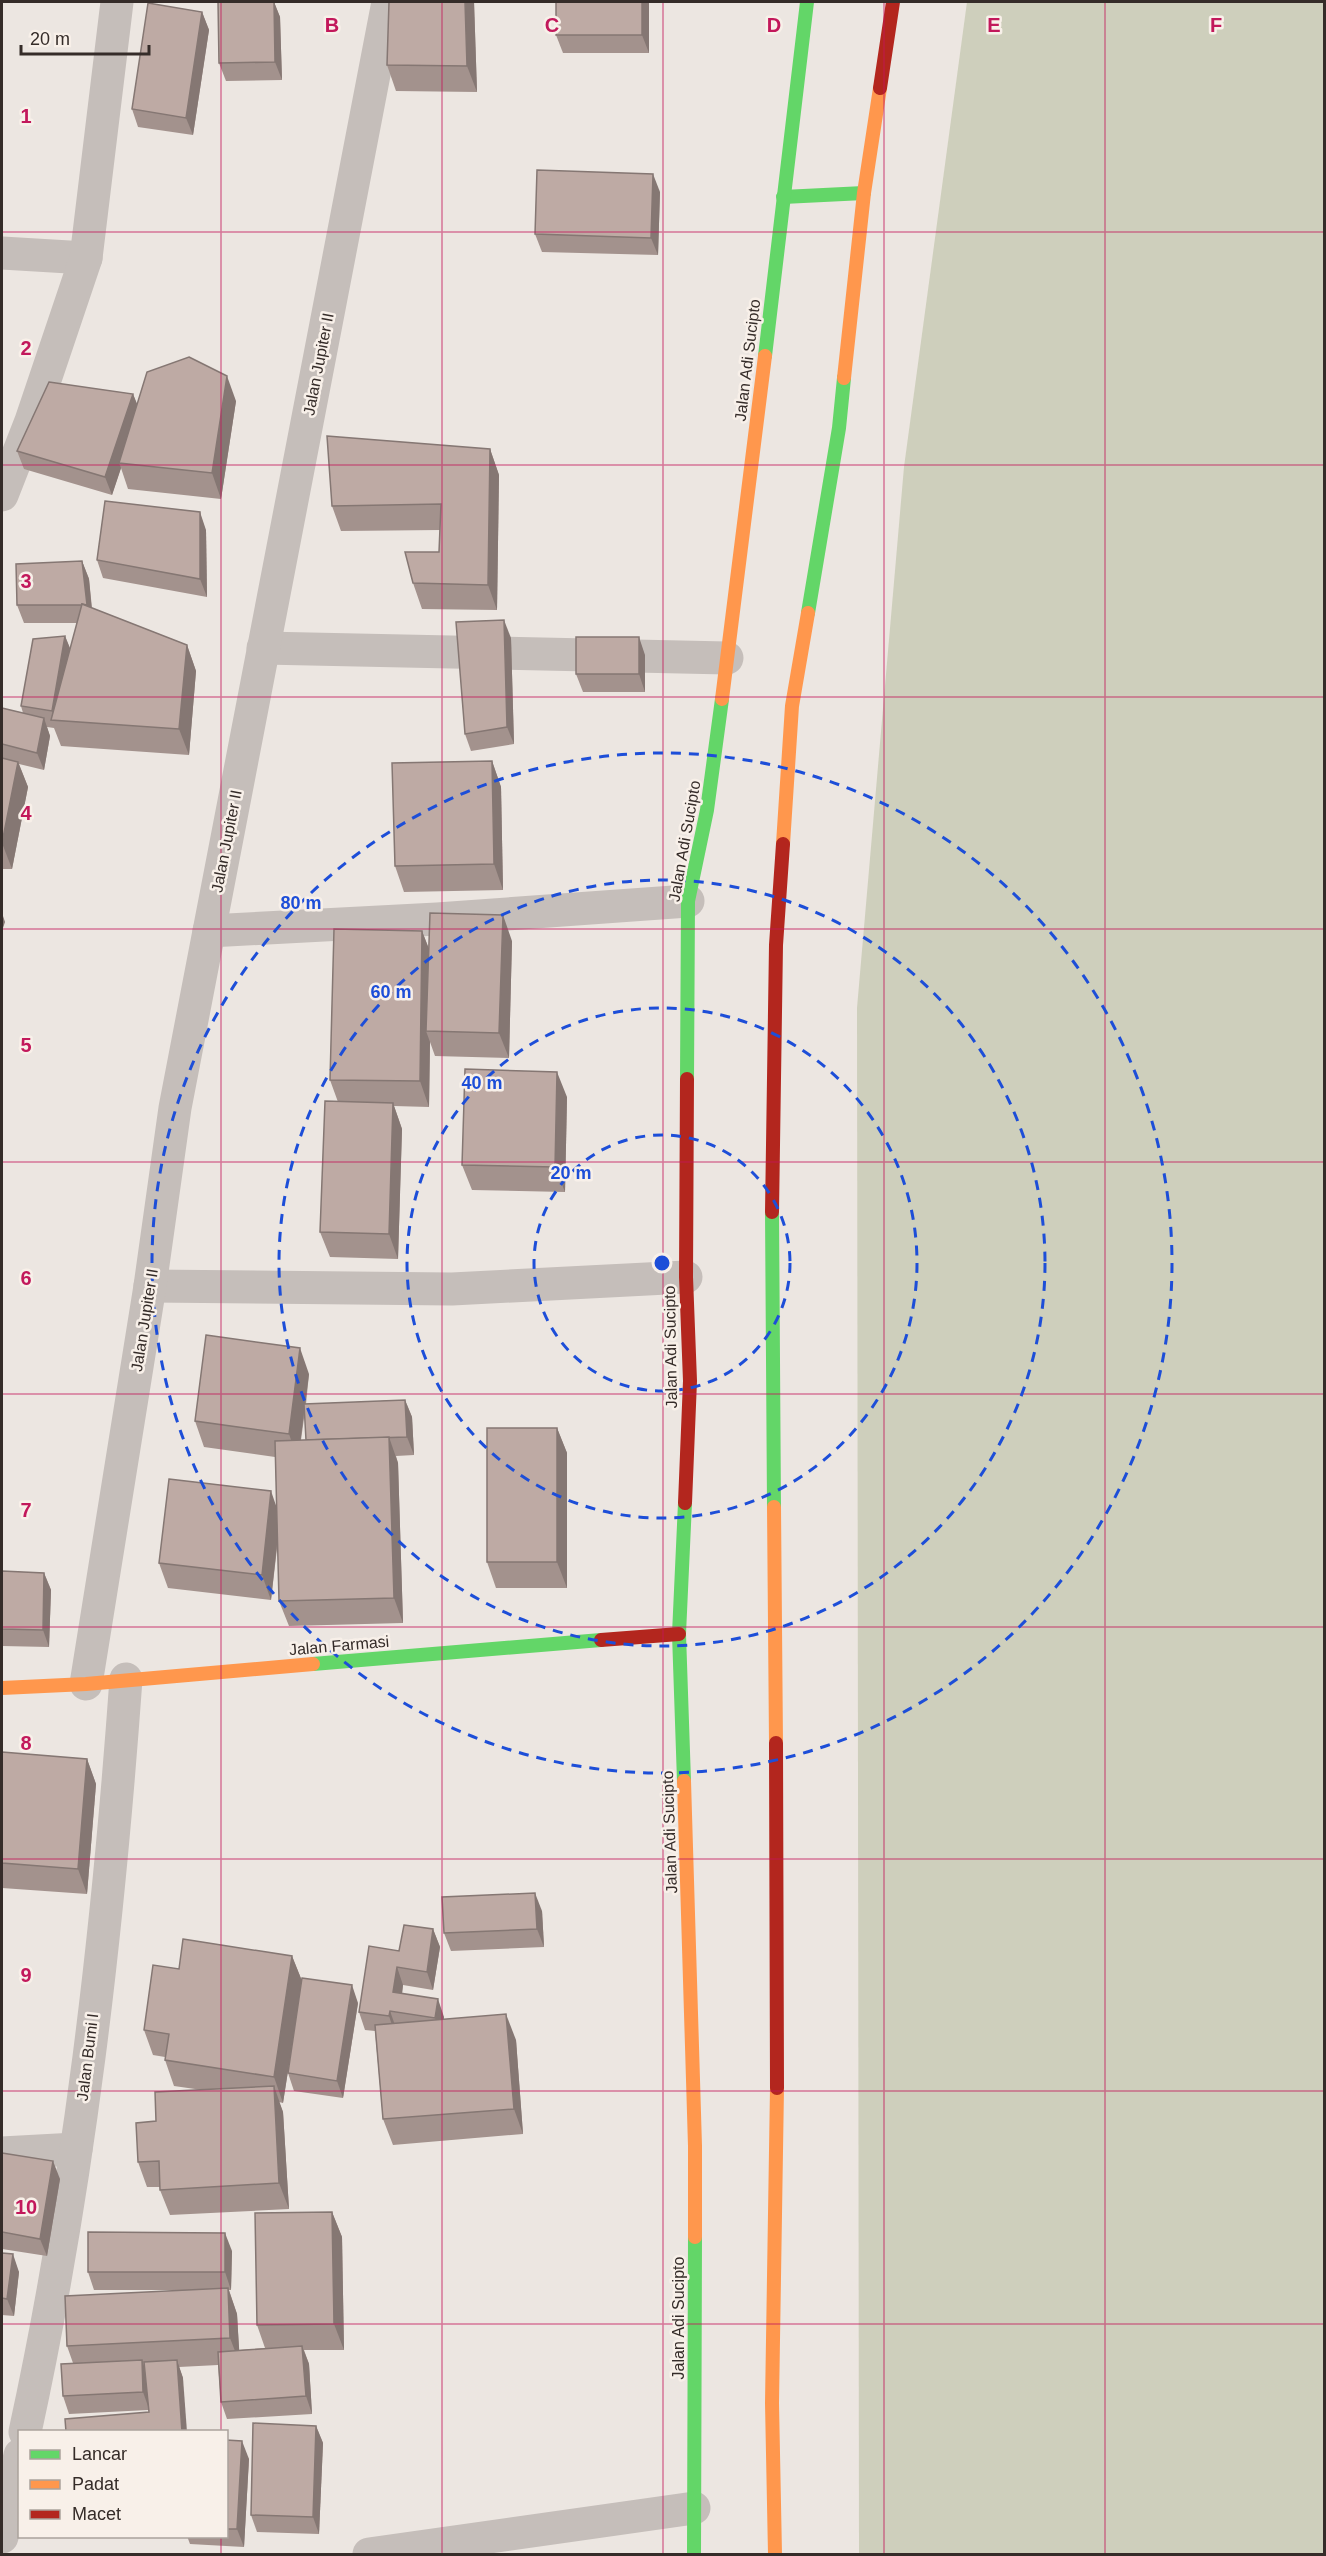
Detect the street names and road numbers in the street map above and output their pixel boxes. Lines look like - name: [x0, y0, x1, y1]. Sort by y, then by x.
- street label: Jalan Adi Sucipto: [732, 298, 763, 422]
- street label: Jalan Jupiter II: [300, 311, 337, 417]
- street label: Jalan Adi Sucipto: [665, 779, 704, 903]
- street label: Jalan Jupiter II: [208, 788, 245, 894]
- street label: Jalan Jupiter II: [128, 1267, 161, 1373]
- street label: Jalan Adi Sucipto: [661, 1285, 680, 1409]
- street label: Jalan Farmasi: [288, 1633, 390, 1658]
- street label: Jalan Adi Sucipto: [659, 1770, 680, 1894]
- street label: Jalan Bumi I: [74, 2012, 101, 2102]
- street label: Jalan Adi Sucipto: [670, 2257, 687, 2379]

